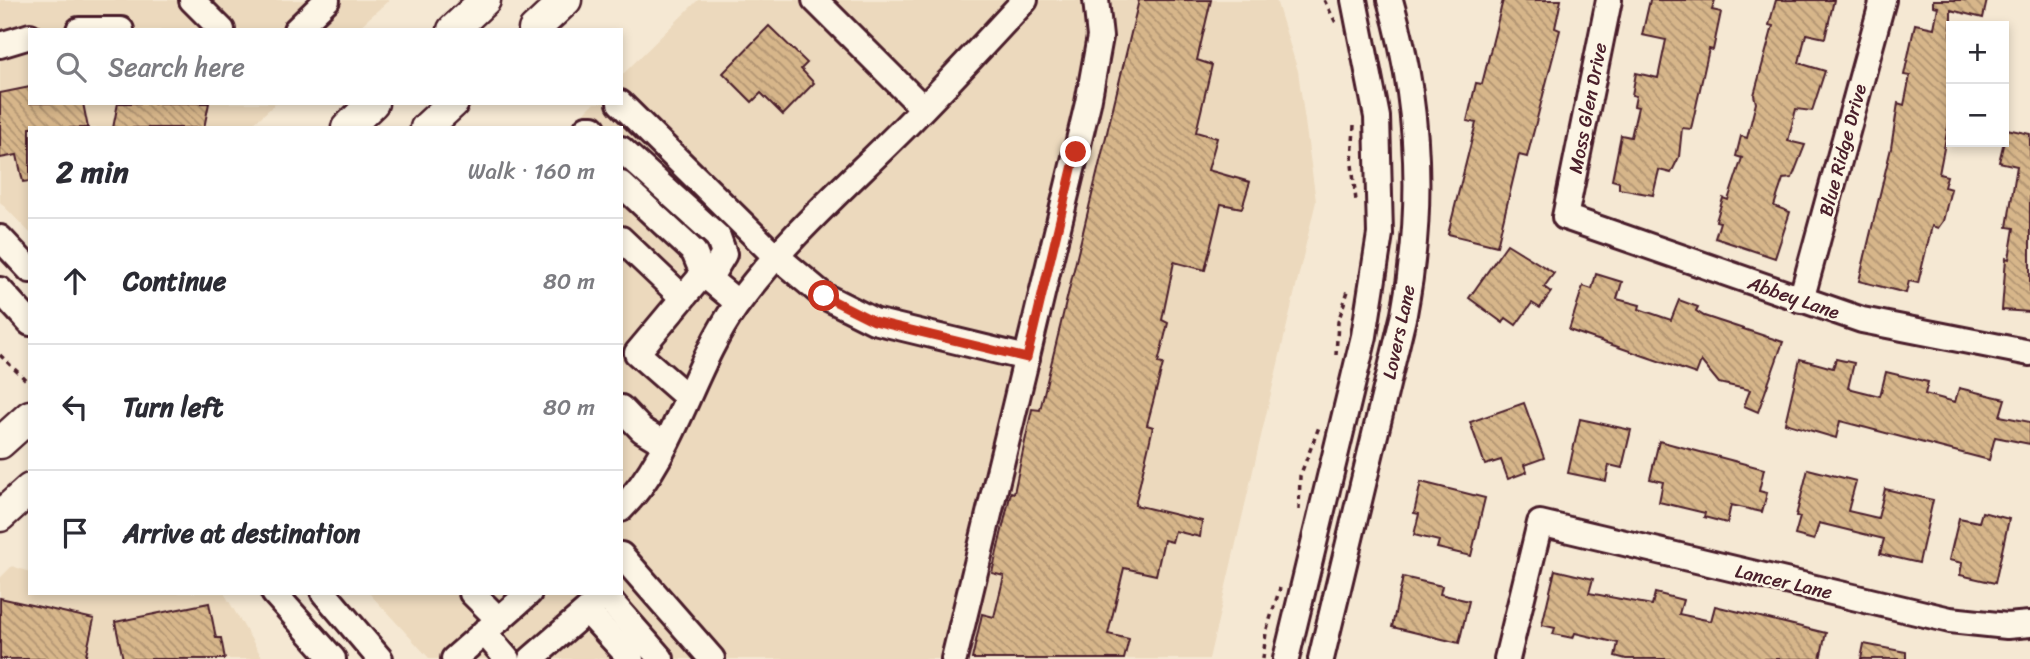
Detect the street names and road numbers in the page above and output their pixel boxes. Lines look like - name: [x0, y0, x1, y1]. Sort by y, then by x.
- street label: Moss Glen Drive: [1559, 40, 1616, 176]
- street label: Blue Ridge Drive: [1809, 80, 1876, 220]
- street label: Abbey Lane: [1743, 266, 1844, 329]
- street label: Lovers Lane: [1372, 282, 1425, 382]
- street label: Lancer Lane: [1732, 554, 1836, 609]

